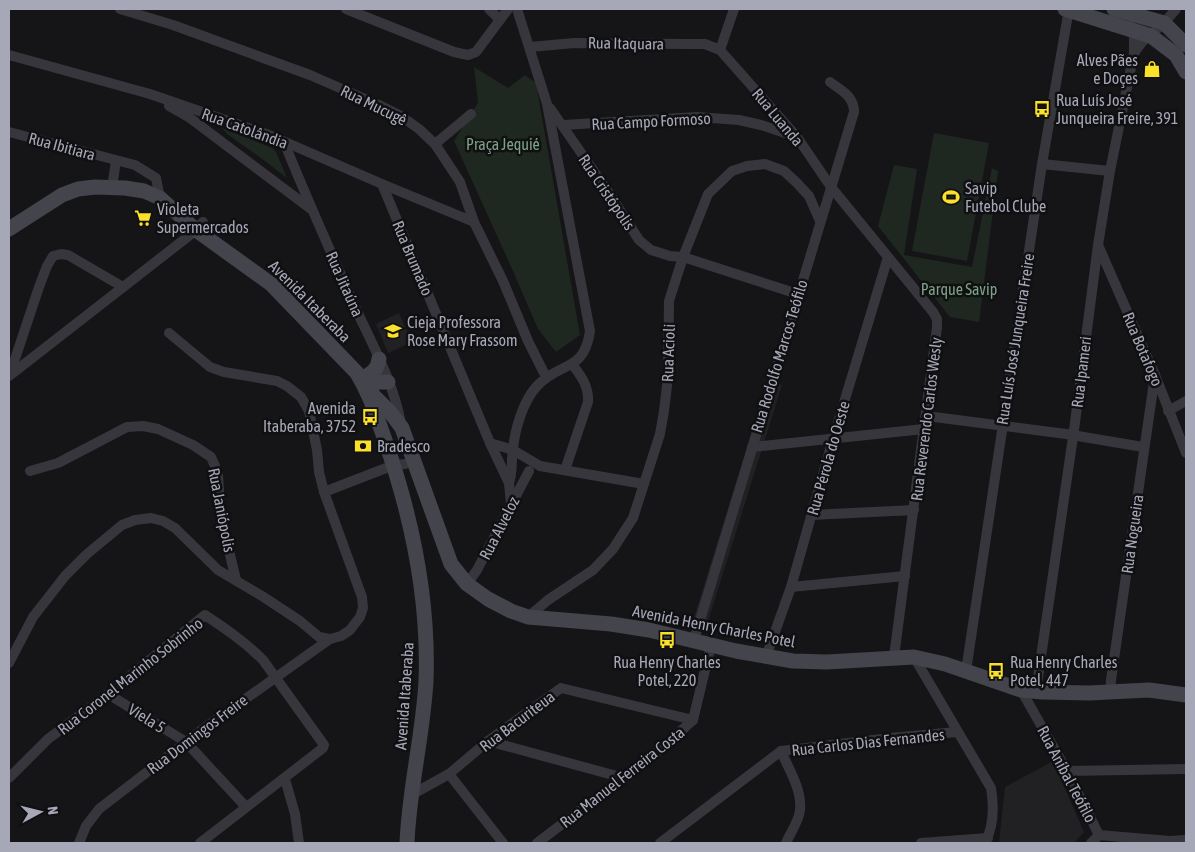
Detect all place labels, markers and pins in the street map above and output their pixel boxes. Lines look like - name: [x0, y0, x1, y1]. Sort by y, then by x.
- place label: Alves Pães e Doçes: [1077, 51, 1138, 88]
- shop icon: Alves Pães e Doçes: [1142, 59, 1162, 79]
- place label: Rua Luís José Junqueira Freire, 391: [1056, 91, 1178, 128]
- bus stop icon: Rua Luís José Junqueira Freire, 391: [1032, 99, 1052, 119]
- place label: Savip Futebol Clube: [965, 179, 1046, 215]
- sports icon: Savip Futebol Clube: [941, 187, 961, 207]
- place label: Violeta Supermercados: [157, 200, 249, 237]
- supermarket icon: Violeta Supermercados: [133, 208, 153, 228]
- place label: Cieja Professora Rose Mary Frassom: [407, 313, 518, 350]
- school or university icon: Cieja Professora Rose Mary Frassom: [383, 321, 403, 341]
- place label: Avenida Itaberaba, 3752: [263, 399, 356, 435]
- bus stop icon: Avenida Itaberaba, 3752: [360, 407, 380, 427]
- bank icon: Bradesco: [353, 436, 373, 456]
- place label: Bradesco: [377, 437, 430, 455]
- bus stop icon: Rua Henry Charles Potel, 220: [657, 630, 677, 650]
- place label: Rua Henry Charles Potel, 220: [613, 653, 721, 689]
- place label: Rua Henry Charles Potel, 447: [1010, 653, 1118, 689]
- bus stop icon: Rua Henry Charles Potel, 447: [986, 661, 1006, 681]

